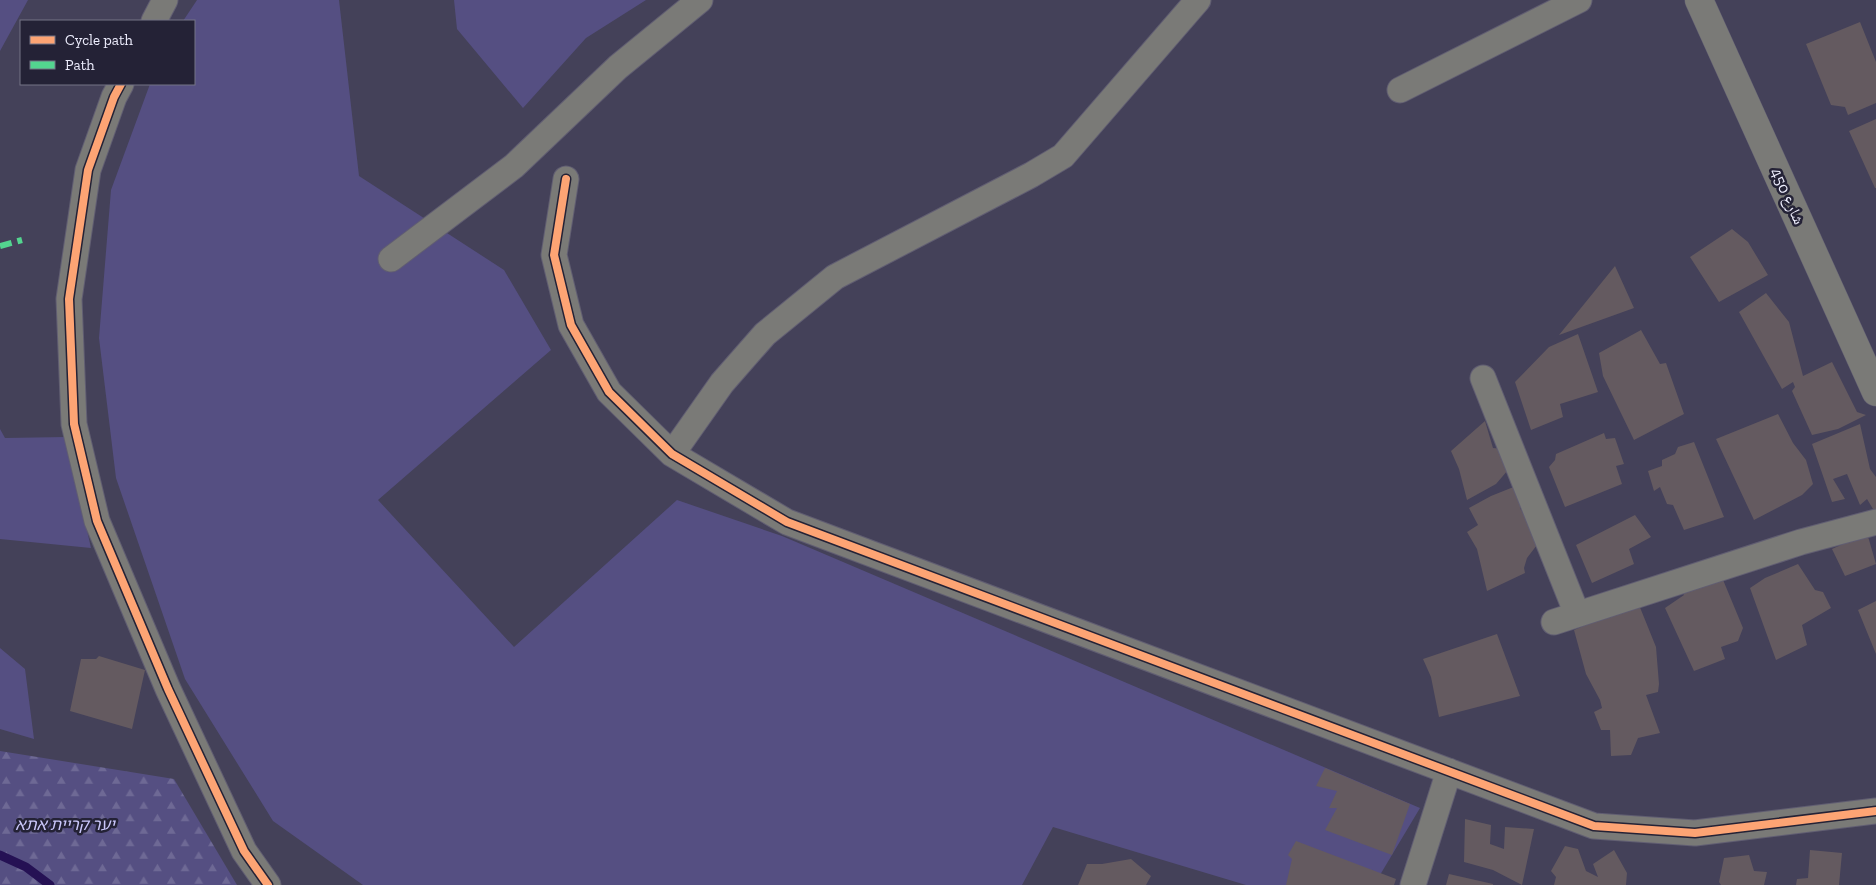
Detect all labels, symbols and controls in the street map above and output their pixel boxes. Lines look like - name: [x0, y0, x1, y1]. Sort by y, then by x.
- legend: [20, 20, 195, 85]
- text: Cycle path: [65, 31, 134, 49]
- text: Path: [65, 56, 95, 74]
- street label: شارع 450: [1766, 165, 1809, 228]
- park label: יער קריית אתא: [15, 815, 116, 834]

